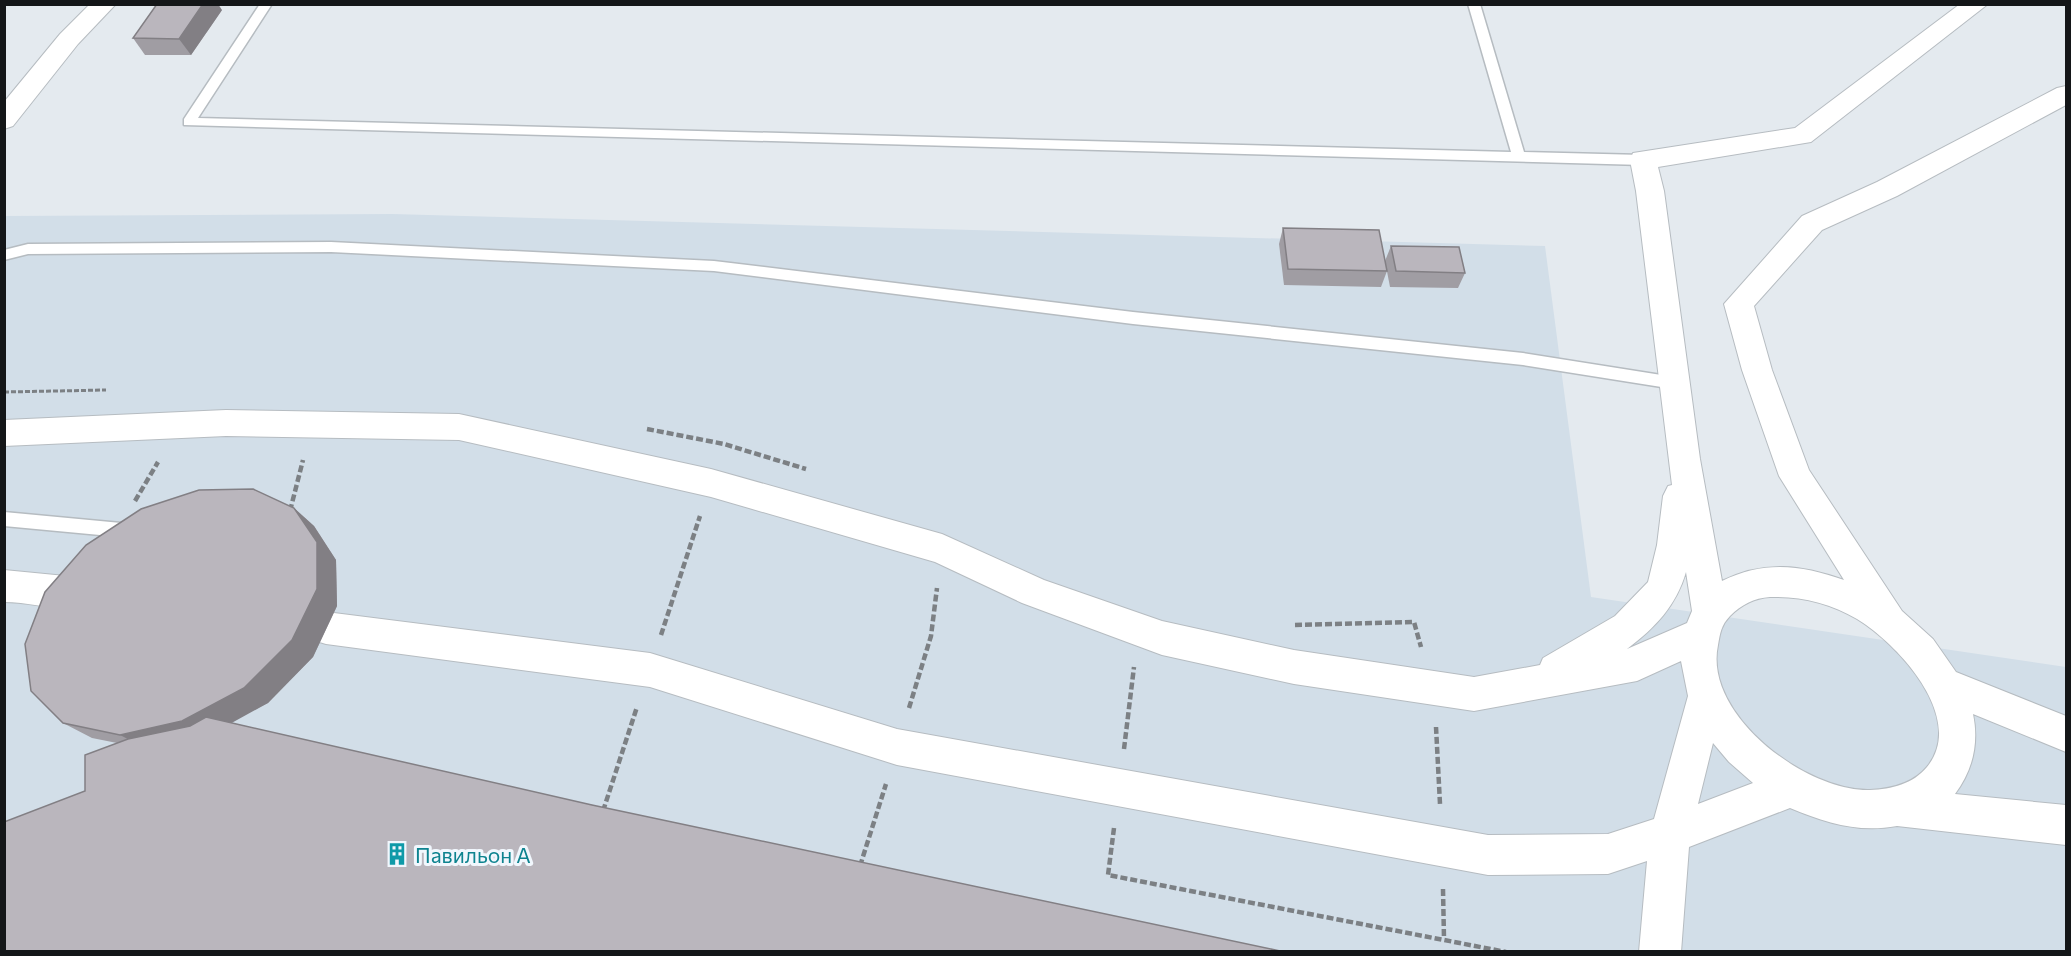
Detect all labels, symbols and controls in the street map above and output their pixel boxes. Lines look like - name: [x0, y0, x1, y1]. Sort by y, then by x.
- building icon: Павильон А: [384, 841, 410, 867]
- place label: Павильон А: [415, 842, 531, 867]

